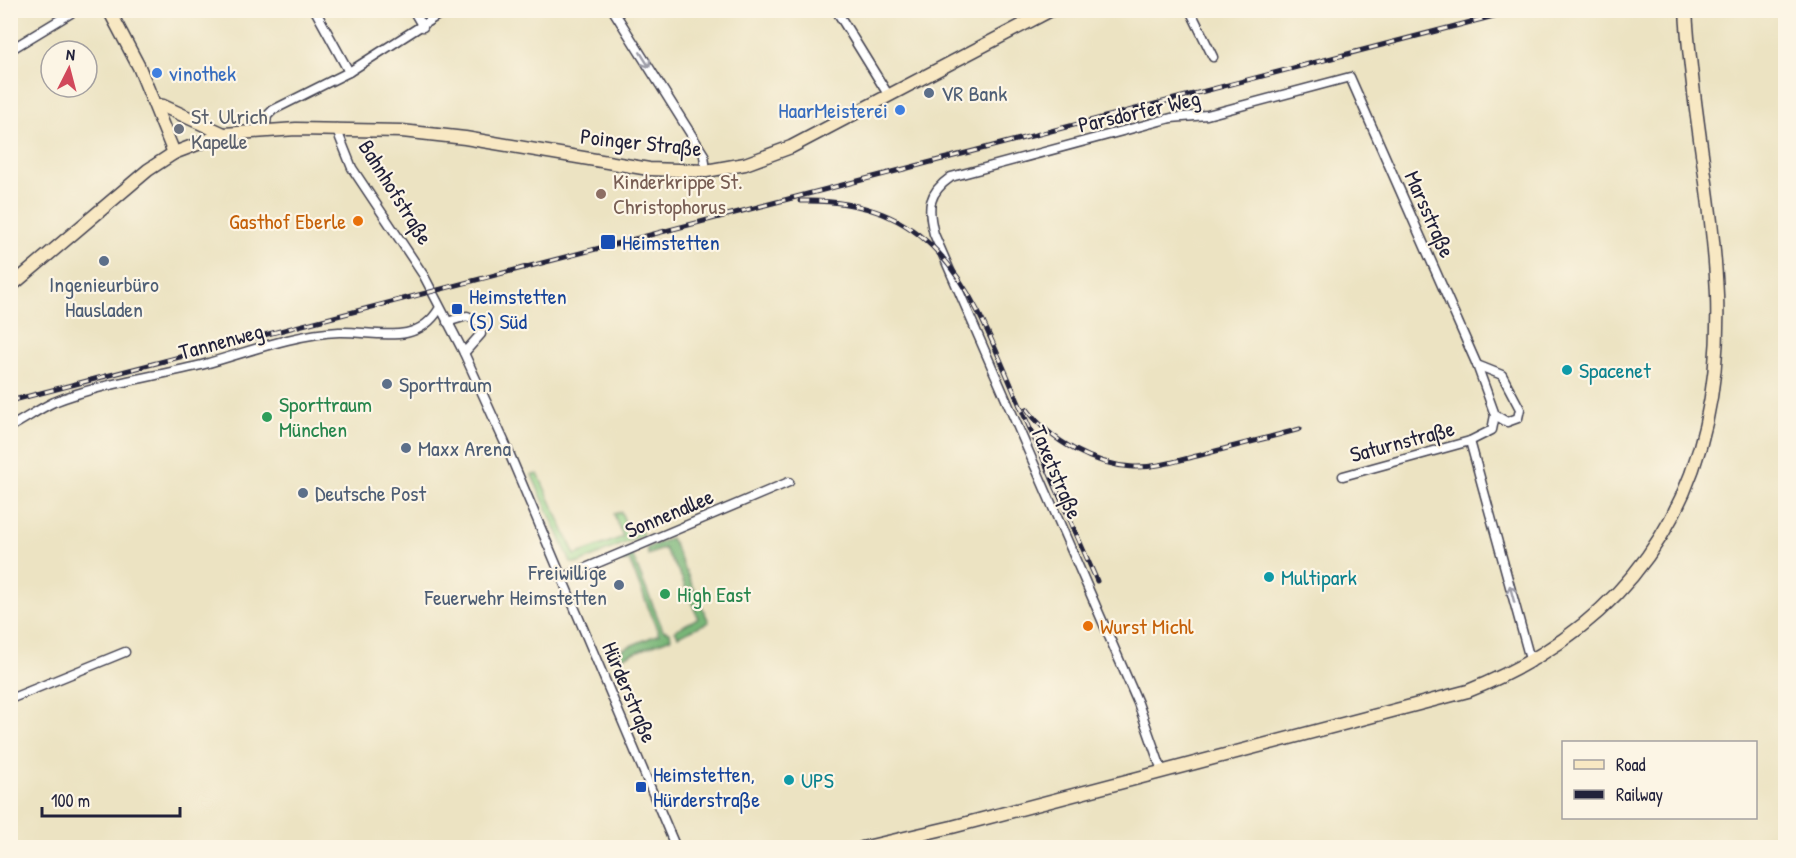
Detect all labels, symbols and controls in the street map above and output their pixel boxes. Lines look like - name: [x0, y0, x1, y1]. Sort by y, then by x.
- north arrow: [39, 39, 99, 99]
- text: N: [65, 43, 76, 66]
- one-way arrow: [639, 51, 651, 68]
- place label: vinothek: [169, 58, 236, 88]
- marker: vinothek: [150, 66, 164, 80]
- place label: VR Bank: [941, 78, 1007, 108]
- street label: Parsdorfer Weg: [1075, 82, 1203, 140]
- marker: VR Bank: [922, 86, 936, 100]
- place label: HaarMeisterei: [778, 95, 888, 125]
- place label: St. Ulrich Kapelle: [191, 101, 268, 156]
- marker: HaarMeisterei: [893, 103, 907, 117]
- street label: Poinger Straße: [579, 121, 703, 163]
- marker: St. Ulrich Kapelle: [172, 122, 186, 136]
- street label: Bahnhofstraße: [352, 134, 440, 250]
- place label: Kinderkrippe St. Christophorus: [613, 166, 743, 221]
- street label: Marsstraße: [1398, 166, 1463, 262]
- marker: Kinderkrippe St. Christophorus: [594, 187, 608, 201]
- place label: Gasthof Eberle: [229, 206, 346, 236]
- marker: Gasthof Eberle: [351, 214, 365, 228]
- place label: Heimstetten: [622, 227, 720, 257]
- marker: Heimstetten: [599, 233, 617, 251]
- marker: Ingenieurbüro Hausladen: [97, 254, 111, 268]
- place label: Ingenieurbüro Hausladen: [49, 269, 159, 324]
- place label: Heimstetten (S) Süd: [469, 281, 567, 336]
- marker: Heimstetten (S) Süd: [450, 302, 464, 316]
- street label: Tannenweg: [175, 315, 267, 367]
- place label: Spacenet: [1579, 355, 1651, 385]
- marker: Spacenet: [1560, 363, 1574, 377]
- place label: Sporttraum: [399, 369, 492, 399]
- marker: Sporttraum: [380, 377, 394, 391]
- place label: Sporttraum München: [279, 389, 372, 444]
- marker: Sporttraum München: [260, 410, 274, 424]
- street label: Saturnstraße: [1346, 413, 1458, 469]
- street label: Taxetstraße: [1024, 421, 1090, 523]
- place label: Maxx Arena: [418, 433, 511, 463]
- marker: Maxx Arena: [399, 441, 413, 455]
- place label: Deutsche Post: [315, 478, 427, 508]
- street label: Sonnenallee: [620, 481, 718, 545]
- marker: Deutsche Post: [296, 486, 310, 500]
- place label: Freiwillige Feuerwehr Heimstetten: [424, 557, 607, 612]
- place label: Multipark: [1281, 562, 1357, 592]
- marker: Multipark: [1262, 570, 1276, 584]
- marker: Freiwillige Feuerwehr Heimstetten: [612, 578, 626, 592]
- place label: High East: [677, 579, 751, 609]
- one-way arrow: [1505, 585, 1517, 604]
- marker: High East: [658, 587, 672, 601]
- place label: Wurst Michl: [1100, 611, 1194, 641]
- marker: Wurst Michl: [1081, 619, 1095, 633]
- street label: Hürderstraße: [595, 637, 665, 747]
- legend: [1562, 741, 1757, 819]
- text: Road: [1616, 752, 1646, 777]
- place label: Heimstetten, Hürderstraße: [653, 759, 760, 814]
- place label: UPS: [801, 765, 834, 795]
- marker: UPS: [782, 773, 796, 787]
- scale bar: [42, 780, 180, 818]
- marker: Heimstetten, Hürderstraße: [634, 780, 648, 794]
- text: Railway: [1616, 782, 1663, 807]
- text: 100 m: [51, 788, 90, 813]

